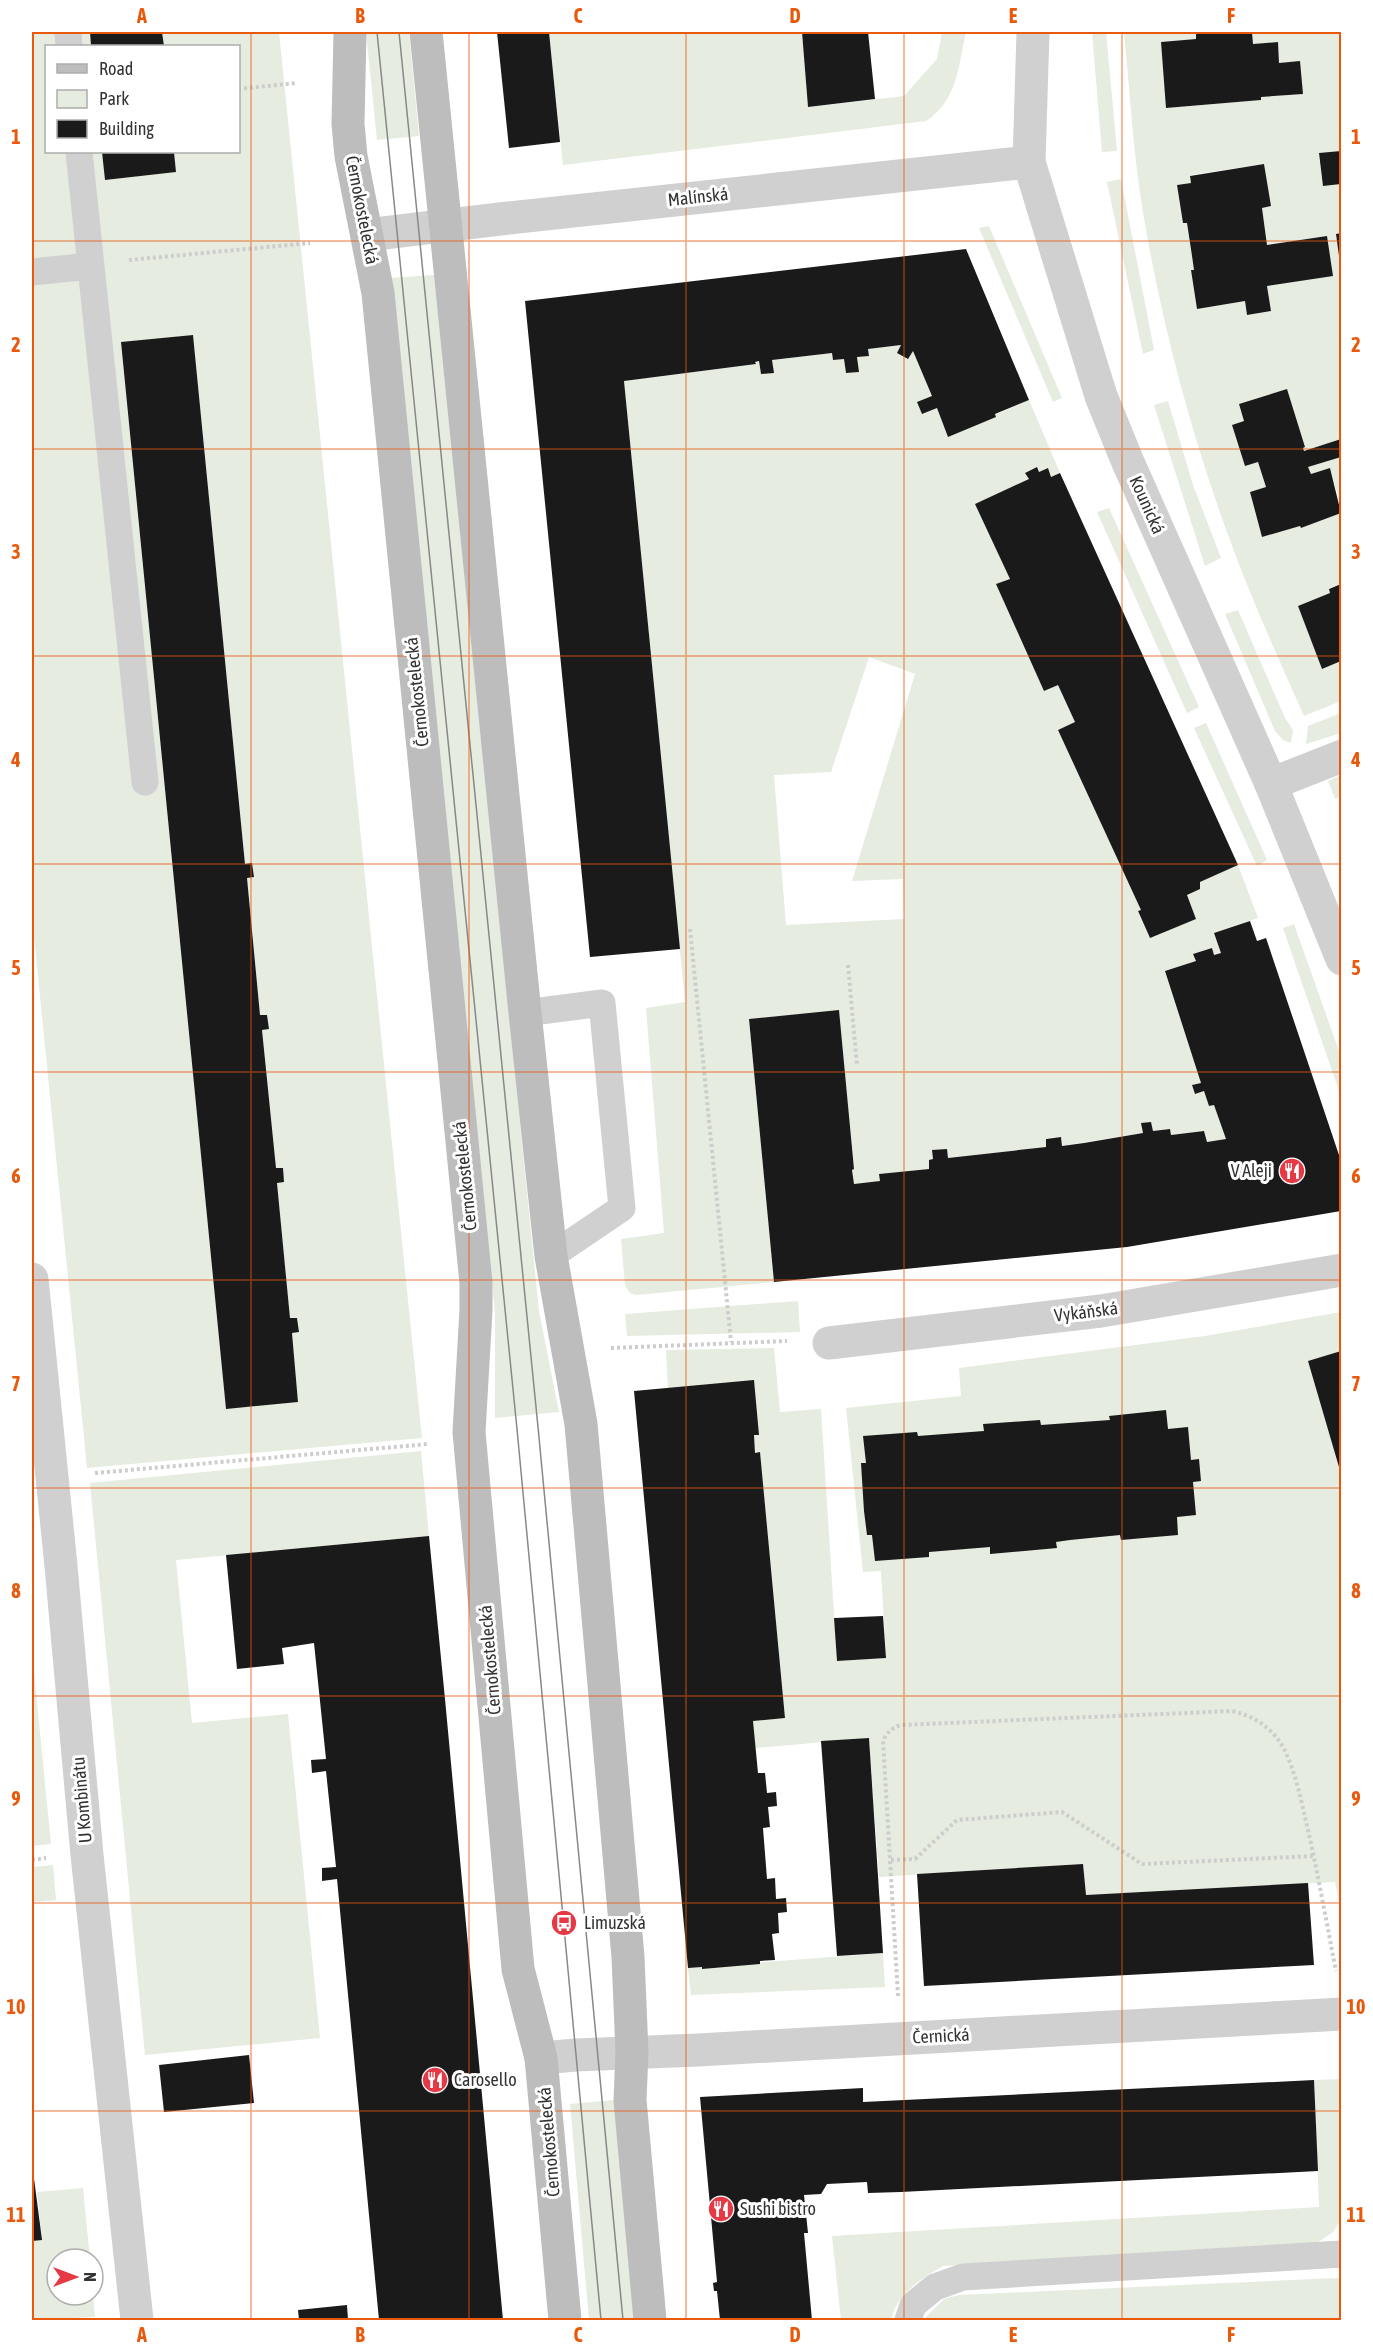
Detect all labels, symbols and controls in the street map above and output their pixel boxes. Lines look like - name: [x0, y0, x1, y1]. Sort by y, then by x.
- text: A: [136, 4, 147, 27]
- text: B: [355, 4, 365, 27]
- text: C: [574, 4, 583, 27]
- text: D: [789, 4, 801, 27]
- text: E: [1009, 4, 1018, 27]
- text: F: [1227, 4, 1235, 27]
- legend: [45, 45, 240, 153]
- text: Road: [99, 58, 133, 79]
- text: Park: [99, 88, 129, 109]
- text: Building: [99, 118, 154, 139]
- text: 1: [11, 125, 21, 148]
- text: 1: [1351, 125, 1361, 148]
- street label: Černokostelecká: [342, 154, 383, 266]
- street label: Malínská: [667, 183, 729, 210]
- text: 2: [11, 333, 21, 356]
- text: 2: [1351, 333, 1361, 356]
- street label: Kounická: [1125, 472, 1170, 537]
- text: 3: [11, 540, 21, 563]
- text: 3: [1351, 540, 1361, 563]
- street label: Černokostelecká: [400, 636, 433, 748]
- text: 4: [10, 748, 21, 771]
- text: 4: [1350, 748, 1361, 771]
- text: 5: [11, 956, 21, 979]
- text: 5: [1351, 956, 1361, 979]
- street label: Černokostelecká: [448, 1120, 481, 1232]
- restaurant icon: V Aleji: [1277, 1156, 1307, 1186]
- place label: V Aleji: [1231, 1160, 1272, 1181]
- text: 6: [11, 1164, 21, 1187]
- text: 6: [1351, 1164, 1361, 1187]
- street label: Vykáňská: [1053, 1297, 1119, 1326]
- text: 7: [11, 1372, 21, 1395]
- text: 7: [1351, 1372, 1361, 1395]
- text: 8: [11, 1579, 21, 1602]
- text: 8: [1351, 1579, 1361, 1602]
- street label: Černokostelecká: [474, 1604, 505, 1716]
- street label: U Kombinátu: [67, 1756, 96, 1844]
- text: 9: [11, 1787, 21, 1810]
- text: 9: [1351, 1787, 1361, 1810]
- bus stop icon: Limuzská: [549, 1908, 579, 1938]
- place label: Limuzská: [584, 1912, 646, 1933]
- text: 10: [7, 1995, 25, 2018]
- text: 10: [1347, 1995, 1365, 2018]
- street label: Černická: [912, 2024, 970, 2047]
- restaurant icon: Carosello: [420, 2065, 450, 2095]
- place label: Carosello: [454, 2069, 517, 2090]
- street label: Černokostelecká: [533, 2086, 564, 2198]
- restaurant icon: Sushi bistro: [706, 2194, 736, 2224]
- place label: Sushi bistro: [740, 2198, 816, 2219]
- text: 11: [7, 2203, 25, 2226]
- text: 11: [1347, 2203, 1365, 2226]
- north arrow: [45, 2247, 105, 2307]
- text: N: [81, 2272, 99, 2282]
- text: A: [136, 2323, 147, 2346]
- text: B: [355, 2323, 365, 2346]
- text: C: [574, 2323, 583, 2346]
- text: D: [789, 2323, 801, 2346]
- text: E: [1009, 2323, 1018, 2346]
- text: F: [1227, 2323, 1235, 2346]

